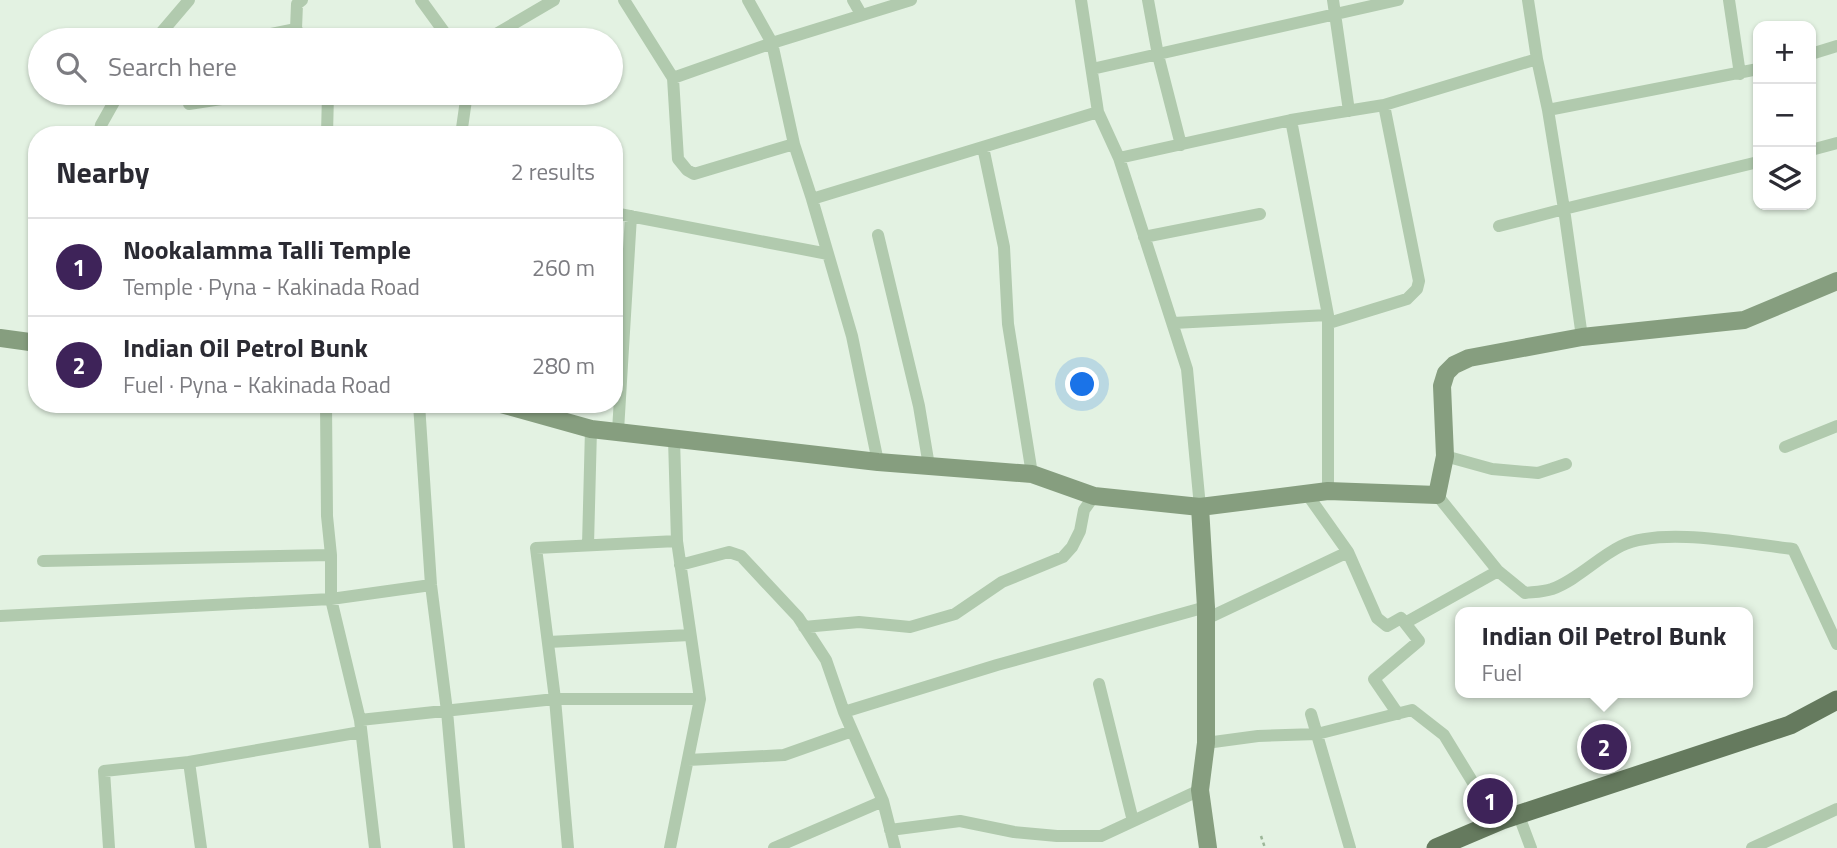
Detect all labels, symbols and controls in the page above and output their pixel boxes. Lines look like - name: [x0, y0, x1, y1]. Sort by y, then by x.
- map controls: [1753, 21, 1816, 210]
- button: +: [1753, 21, 1816, 84]
- search box: [28, 28, 623, 105]
- text: Search here: [108, 47, 237, 86]
- icon: search: [52, 48, 90, 86]
- button: −: [1753, 84, 1816, 147]
- button: layers: [1753, 147, 1816, 210]
- text: Nearby: [56, 149, 149, 195]
- text: 2 results: [511, 154, 595, 189]
- text: Nookalamma Talli Temple: [123, 230, 411, 269]
- text: 1: [73, 250, 85, 285]
- text: 260 m: [532, 250, 595, 285]
- text: Temple · Pyna - Kakinada Road: [123, 269, 420, 304]
- text: Indian Oil Petrol Bunk: [123, 328, 368, 367]
- text: 2: [73, 348, 85, 383]
- text: 280 m: [532, 348, 595, 383]
- text: Fuel · Pyna - Kakinada Road: [123, 367, 391, 402]
- your location: [1065, 367, 1099, 401]
- popup: [1455, 607, 1753, 698]
- text: Indian Oil Petrol Bunk: [1482, 616, 1726, 655]
- text: Fuel: [1482, 655, 1522, 690]
- pin: 2: [1581, 721, 1627, 773]
- pin: 1: [1467, 775, 1513, 827]

